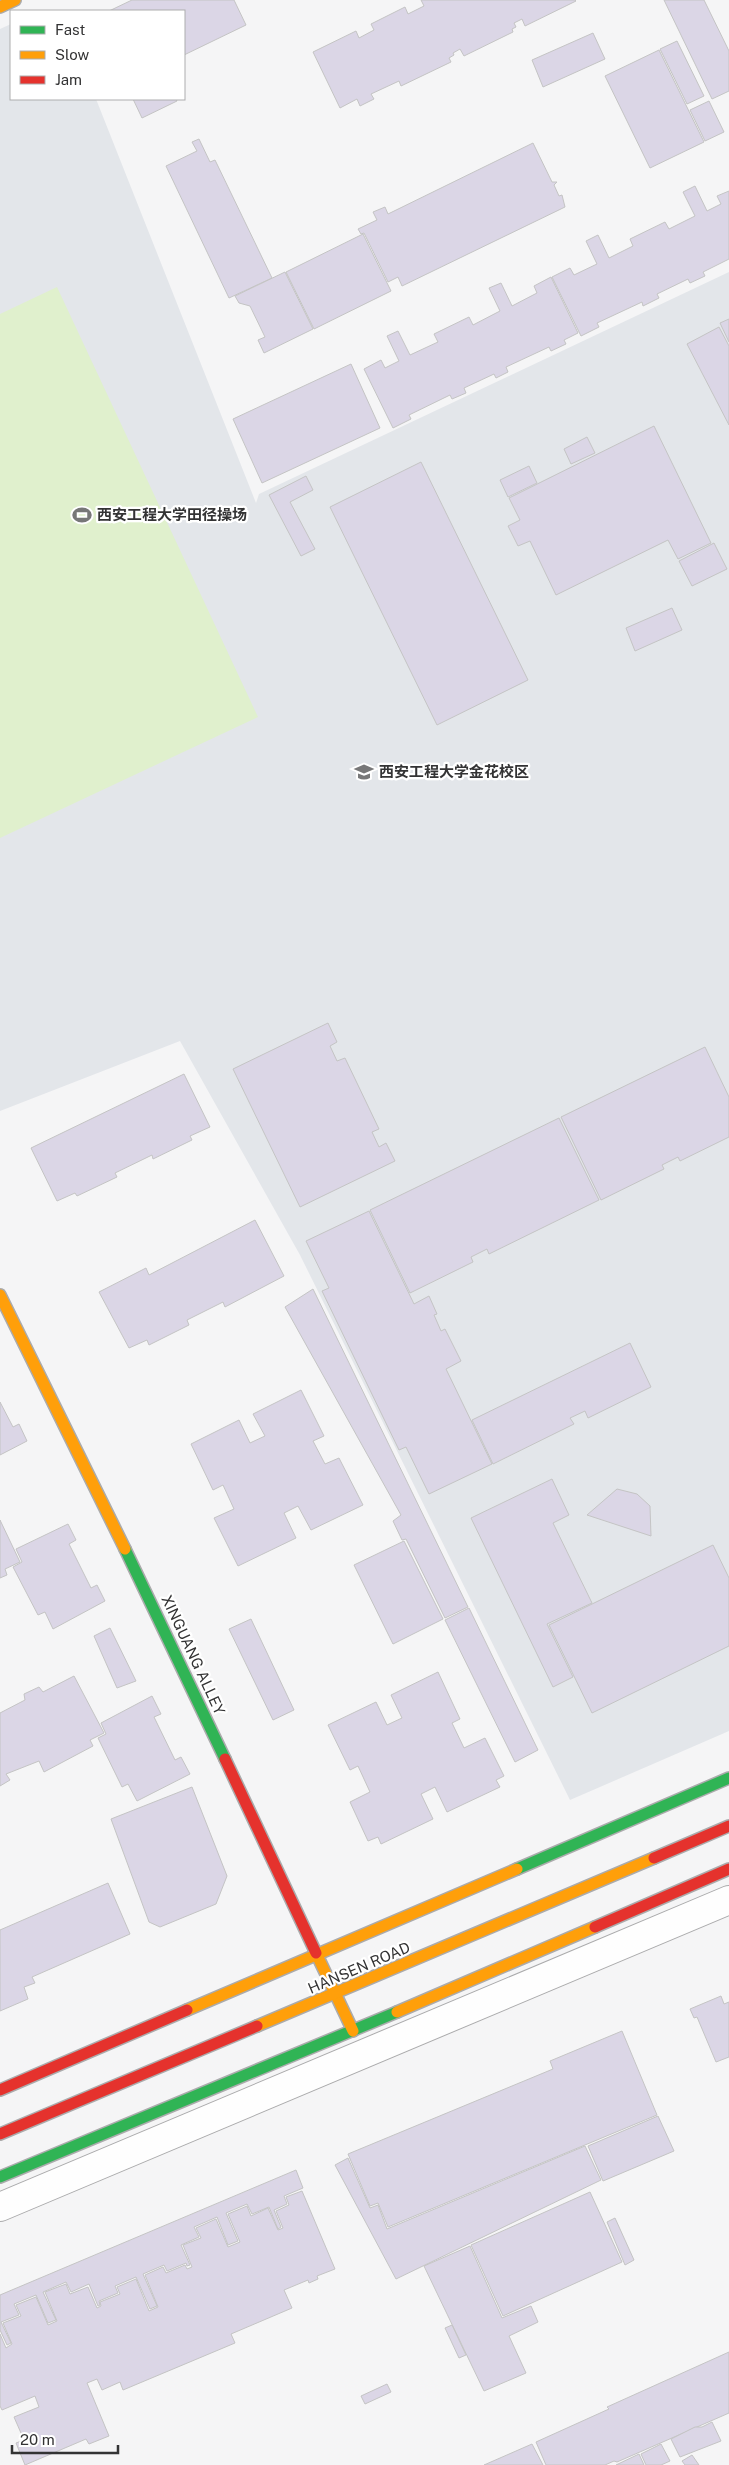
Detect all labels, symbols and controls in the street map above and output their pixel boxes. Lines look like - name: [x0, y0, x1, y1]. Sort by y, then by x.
- legend: [10, 10, 185, 100]
- text: Fast: [55, 21, 85, 38]
- text: Slow: [55, 46, 90, 63]
- text: Jam: [55, 71, 82, 88]
- sports icon: 西安工程大学田径操场: [71, 504, 93, 526]
- place label: 西安工程大学田径操场: [97, 506, 247, 523]
- school or university icon: 西安工程大学金花校区: [353, 761, 375, 783]
- place label: 西安工程大学金花校区: [379, 763, 529, 780]
- street label: XINGUANG ALLEY: [158, 1592, 229, 1717]
- street label: HANSEN ROAD: [305, 1938, 412, 1997]
- scale bar: [12, 2422, 119, 2454]
- text: 20 m: [20, 2431, 55, 2448]

